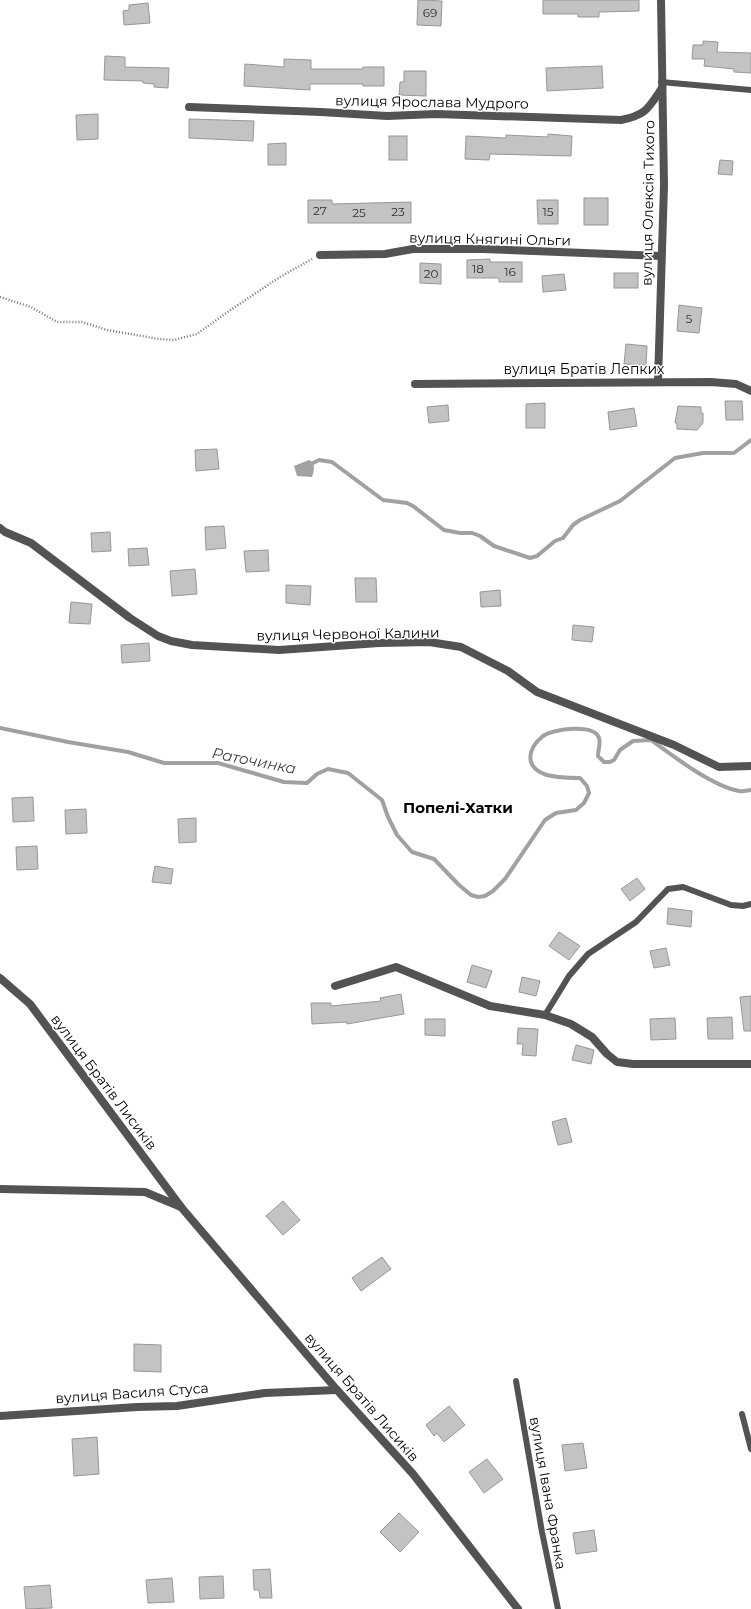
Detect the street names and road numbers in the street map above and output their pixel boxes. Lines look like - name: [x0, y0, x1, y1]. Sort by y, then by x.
- street label: вулиця Ярослава Мудрого: [335, 91, 529, 113]
- street label: вулиця Олексія Тихого: [638, 120, 658, 286]
- street label: вулиця Княгині Ольги: [409, 229, 571, 249]
- street label: вулиця Братів Лепких: [504, 360, 665, 378]
- street label: вулиця Червоної Калини: [256, 623, 440, 645]
- street label: вулиця Братів Лисиків: [47, 1011, 161, 1153]
- street label: вулиця Братів Лисиків: [301, 1329, 423, 1465]
- street label: вулиця Василя Стуса: [55, 1379, 209, 1407]
- street label: вулиця Івана Франка: [526, 1415, 570, 1571]

